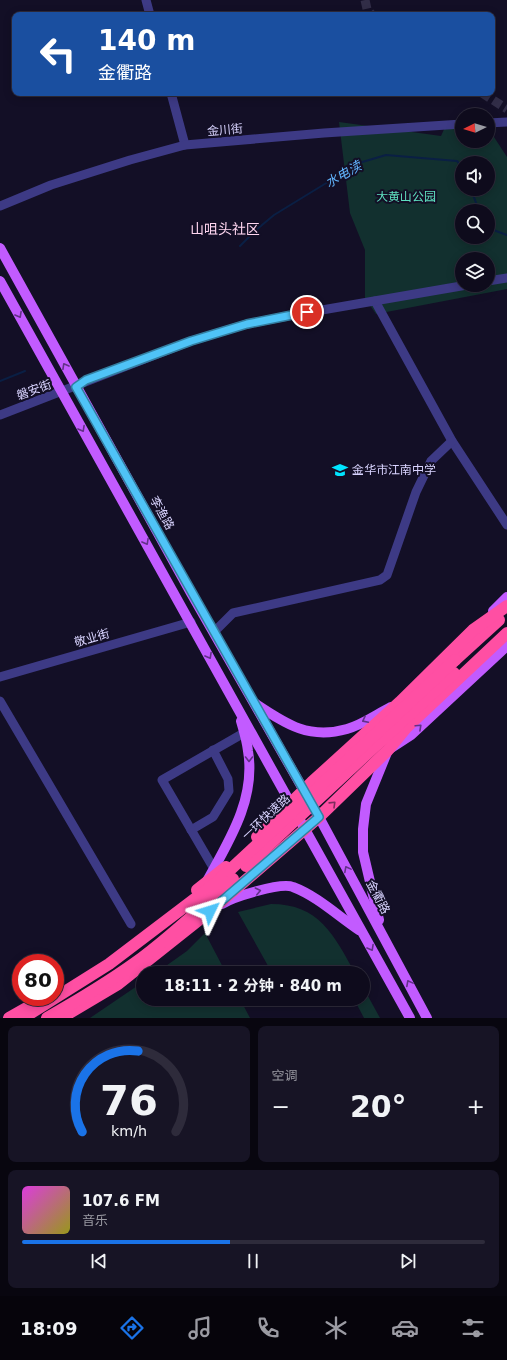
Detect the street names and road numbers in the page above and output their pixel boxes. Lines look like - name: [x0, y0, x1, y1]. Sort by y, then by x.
- street label: 金川街: [206, 121, 244, 139]
- street label: 磐安街: [15, 377, 53, 403]
- street label: 李渔路: [147, 494, 177, 532]
- street label: 敬业街: [73, 626, 111, 650]
- street label: 一环快速路: [239, 791, 293, 843]
- street label: 金衢路: [363, 878, 393, 916]

